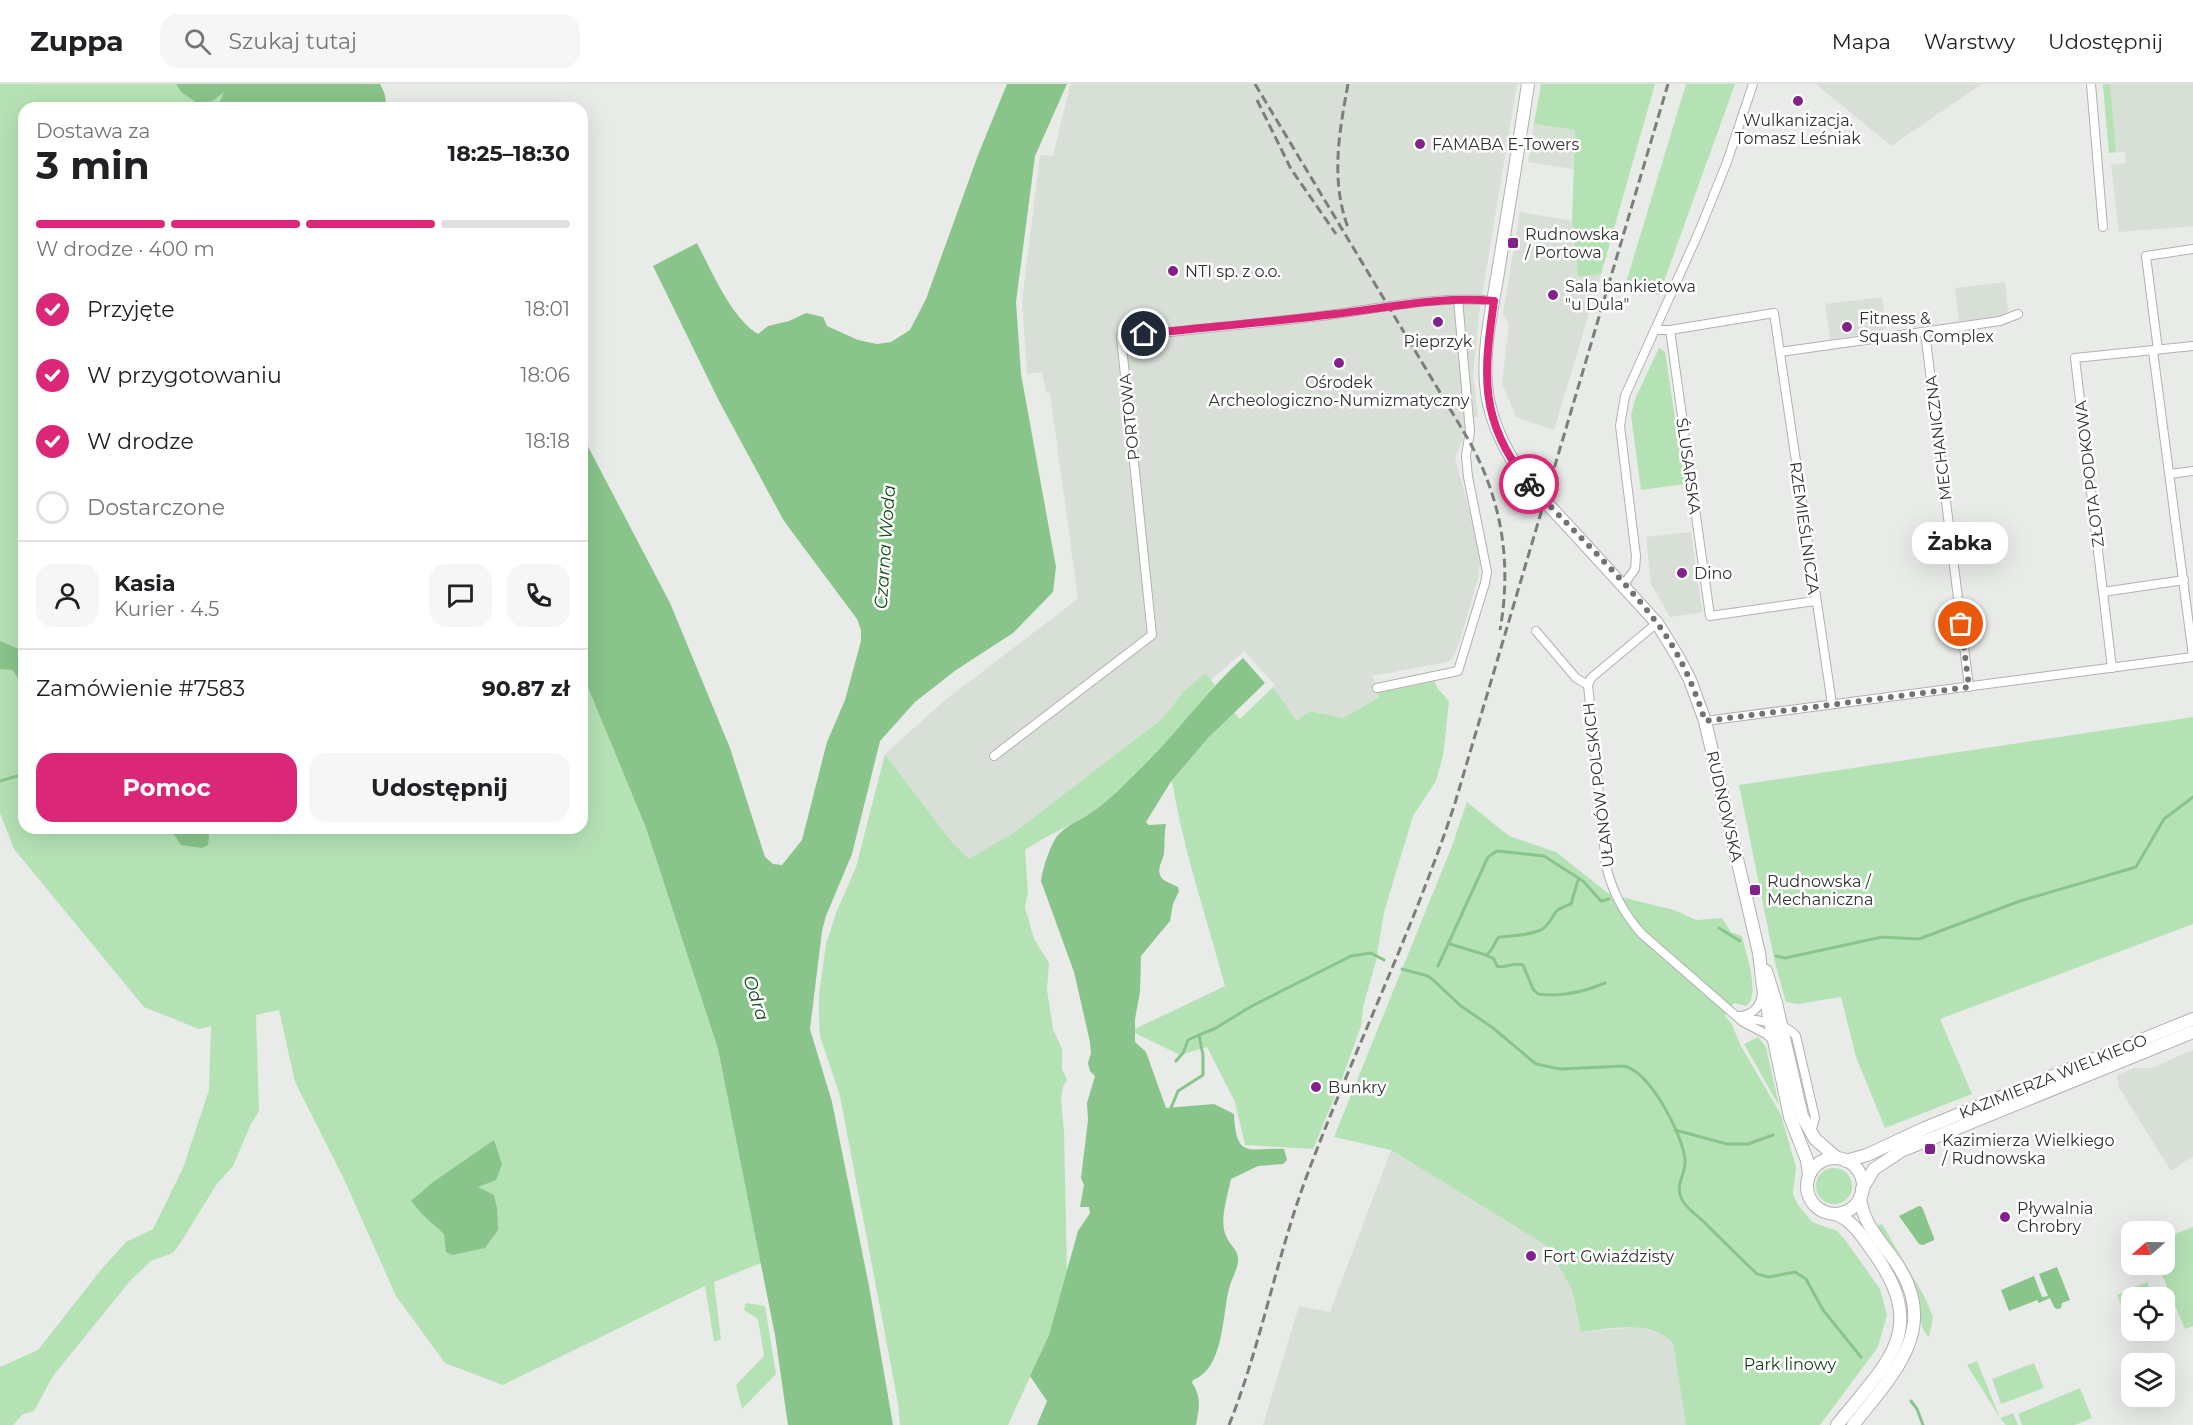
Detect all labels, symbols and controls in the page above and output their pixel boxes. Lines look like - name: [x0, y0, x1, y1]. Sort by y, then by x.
- search box: [160, 14, 580, 68]
- text: Zuppa: [30, 24, 124, 58]
- icon: search: [181, 25, 214, 58]
- text: Szukaj tutaj: [229, 28, 357, 55]
- text: Mapa: [1832, 29, 1891, 54]
- text: Warstwy: [1924, 29, 2015, 54]
- text: Udostępnij: [2048, 29, 2163, 54]
- marker: Wulkanizacja. Tomasz Leśniak: [1791, 94, 1805, 108]
- place label: Wulkanizacja. Tomasz Leśniak: [1735, 111, 1861, 148]
- text: Dostawa za: [36, 119, 150, 143]
- place label: FAMABA E-Towers: [1432, 135, 1579, 154]
- marker: FAMABA E-Towers: [1413, 137, 1427, 151]
- text: 18:25–18:30: [448, 140, 570, 167]
- text: 3 min: [36, 141, 150, 189]
- place label: Rudnowska / Portowa: [1524, 225, 1619, 262]
- marker: Rudnowska / Portowa: [1506, 236, 1520, 250]
- text: W drodze · 400 m: [36, 237, 215, 261]
- place label: NTI sp. z o.o.: [1185, 262, 1281, 281]
- marker: NTI sp. z o.o.: [1166, 264, 1180, 278]
- place label: Sala bankietowa "u Dula": [1565, 277, 1696, 314]
- marker: Sala bankietowa "u Dula": [1546, 288, 1560, 302]
- icon: check: [36, 293, 69, 326]
- text: Przyjęte: [87, 296, 175, 323]
- text: 18:01: [525, 297, 570, 321]
- pin: [1118, 308, 1169, 359]
- place label: Fitness & Squash Complex: [1859, 309, 1994, 346]
- marker: Pieprzyk: [1431, 315, 1445, 329]
- icon: home: [1127, 317, 1160, 350]
- marker: Fitness & Squash Complex: [1840, 320, 1854, 334]
- place label: Pieprzyk: [1404, 332, 1473, 351]
- marker: Ośrodek Archeologiczno-Numizmatyczny: [1332, 356, 1346, 370]
- icon: check: [36, 359, 69, 392]
- text: W przygotowaniu: [87, 362, 282, 389]
- text: 18:06: [520, 363, 570, 387]
- street label: PORTOWA: [1115, 372, 1143, 461]
- place label: Ośrodek Archeologiczno-Numizmatyczny: [1208, 373, 1470, 410]
- street label: MECHANICZNA: [1921, 374, 1956, 502]
- street label: ZŁOTA PODKOWA: [2071, 399, 2108, 548]
- street label: ŚLUSARSKA: [1672, 417, 1705, 516]
- icon: check: [36, 425, 69, 458]
- text: W drodze: [87, 428, 194, 455]
- text: 18:18: [526, 429, 570, 453]
- courier: [1499, 454, 1559, 514]
- street label: RZEMIEŚLNICZA: [1786, 460, 1823, 596]
- icon: bike: [1513, 468, 1546, 501]
- water label: Czarna Woda: [870, 484, 900, 610]
- text: Dostarczone: [87, 494, 225, 521]
- callout: Żabka: [1913, 522, 2009, 564]
- text: Żabka: [1928, 531, 1992, 555]
- button: person: [36, 564, 99, 627]
- button: chat: [429, 564, 492, 627]
- button: phone: [507, 564, 570, 627]
- place label: Dino: [1694, 564, 1732, 583]
- marker: Dino: [1675, 566, 1689, 580]
- text: Kasia: [114, 570, 175, 597]
- text: Kurier · 4.5: [114, 597, 219, 621]
- pin: [1935, 598, 1986, 649]
- icon: bag: [1944, 607, 1977, 640]
- text: Zamówienie #7583: [36, 675, 245, 702]
- text: 90.87 zł: [482, 675, 570, 702]
- street label: UŁANÓW POLSKICH: [1579, 701, 1618, 869]
- street label: RUDNOWSKA: [1703, 749, 1747, 864]
- button: Pomoc: [36, 753, 297, 822]
- button: Udostępnij: [309, 753, 570, 822]
- place label: Rudnowska / Mechaniczna: [1767, 872, 1874, 909]
- marker: Rudnowska / Mechaniczna: [1748, 883, 1762, 897]
- water label: Odra: [738, 972, 774, 1024]
- street label: KAZIMIERZA WIELKIEGO: [1956, 1030, 2150, 1123]
- place label: Bunkry: [1328, 1078, 1386, 1097]
- marker: Bunkry: [1309, 1080, 1323, 1094]
- place label: Kazimierza Wielkiego / Rudnowska: [1941, 1131, 2115, 1168]
- marker: Kazimierza Wielkiego / Rudnowska: [1923, 1142, 1937, 1156]
- place label: Pływalnia Chrobry: [2017, 1199, 2094, 1236]
- marker: Pływalnia Chrobry: [1998, 1210, 2012, 1224]
- north arrow: [2121, 1221, 2175, 1275]
- map controls: [2121, 1221, 2175, 1407]
- place label: Fort Gwiaździsty: [1543, 1247, 1674, 1266]
- marker: Fort Gwiaździsty: [1524, 1249, 1538, 1263]
- button: locate: [2121, 1287, 2175, 1341]
- button: layers: [2121, 1353, 2175, 1407]
- park label: Park linowy: [1744, 1355, 1837, 1374]

